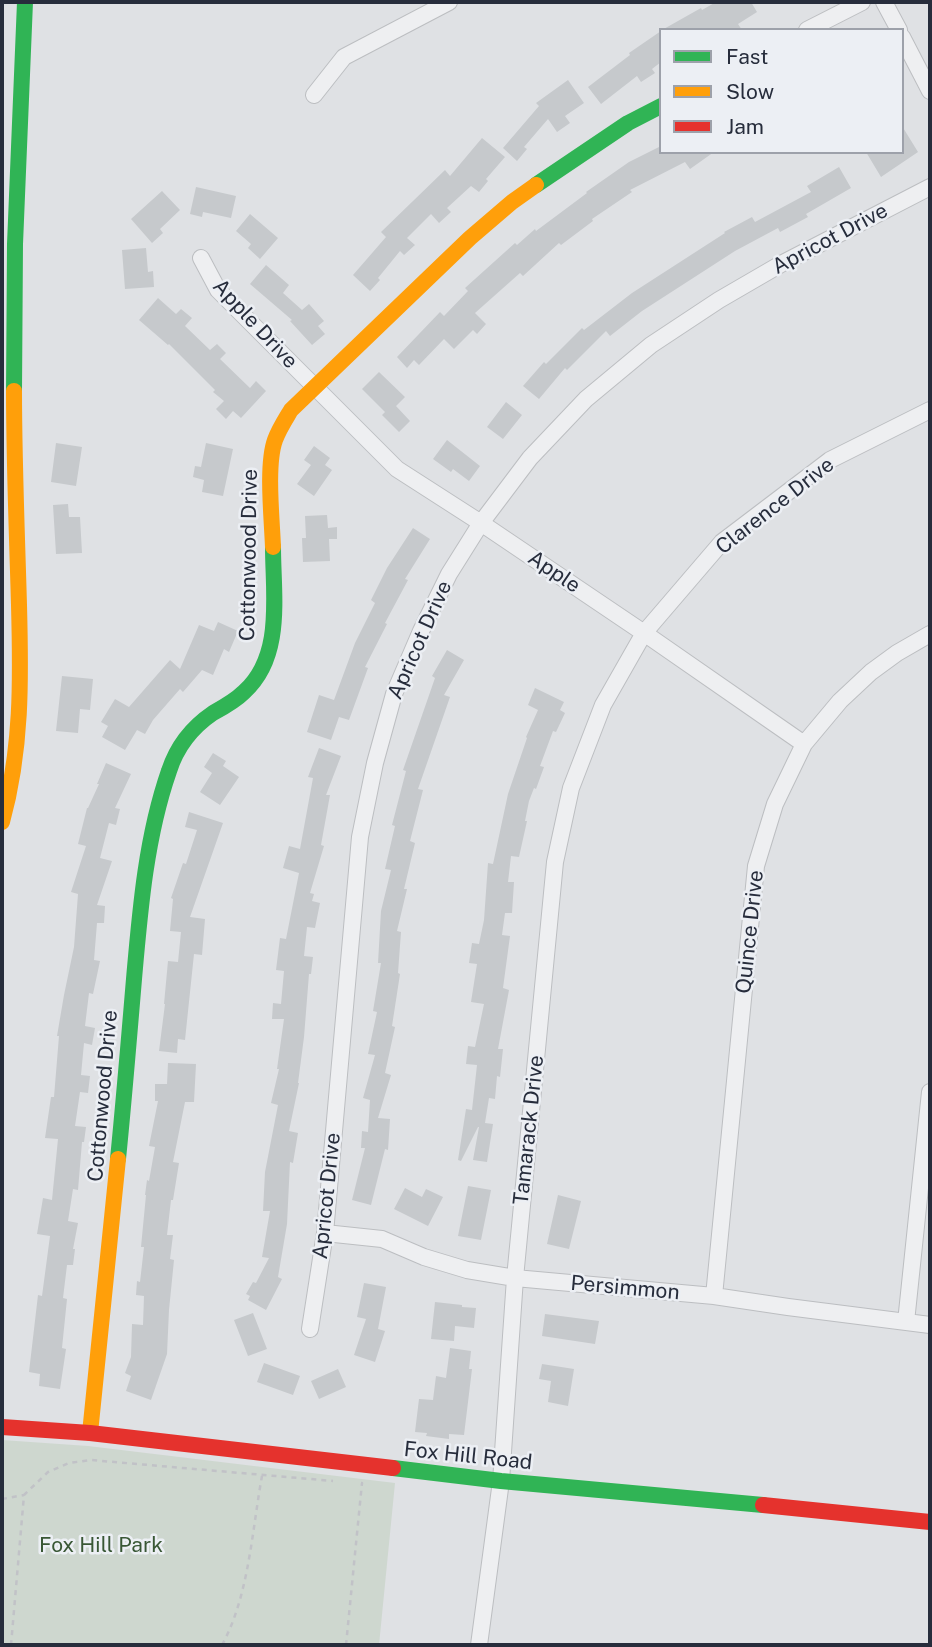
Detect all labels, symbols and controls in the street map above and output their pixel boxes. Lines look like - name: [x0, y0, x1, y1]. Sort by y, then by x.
- legend: [659, 28, 904, 154]
- text: Fast: [726, 44, 768, 69]
- text: Slow: [726, 79, 774, 104]
- text: Jam: [726, 114, 764, 139]
- street label: Apricot Drive: [768, 198, 892, 280]
- street label: Apple Drive: [207, 274, 303, 374]
- street label: Clarence Drive: [711, 452, 839, 560]
- street label: Cottonwood Drive: [235, 469, 263, 641]
- street label: Apple: [523, 545, 585, 599]
- street label: Apricot Drive: [383, 577, 457, 703]
- street label: Quince Drive: [731, 869, 769, 995]
- street label: Cottonwood Drive: [83, 1009, 123, 1183]
- street label: Tamarack Drive: [509, 1054, 549, 1206]
- street label: Apricot Drive: [308, 1131, 346, 1261]
- street label: Persimmon: [569, 1271, 681, 1305]
- street label: Fox Hill Road: [403, 1437, 533, 1475]
- park label: Fox Hill Park: [39, 1533, 163, 1559]

